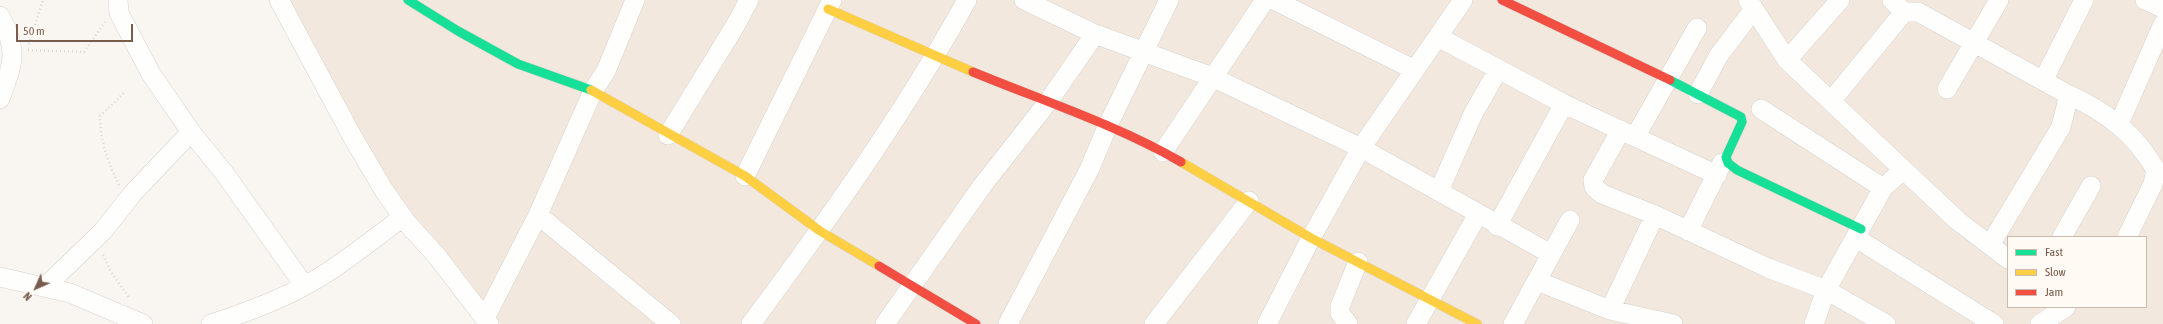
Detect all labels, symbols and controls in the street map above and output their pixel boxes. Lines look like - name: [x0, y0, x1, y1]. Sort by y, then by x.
- scale bar: [18, 16, 135, 42]
- text: 50 m: [23, 24, 45, 38]
- legend: [2007, 236, 2147, 308]
- text: Fast: [2045, 245, 2063, 259]
- text: Slow: [2045, 265, 2066, 279]
- north arrow: [16, 268, 56, 308]
- text: Jam: [2045, 285, 2063, 299]
- text: N: [21, 290, 34, 303]

